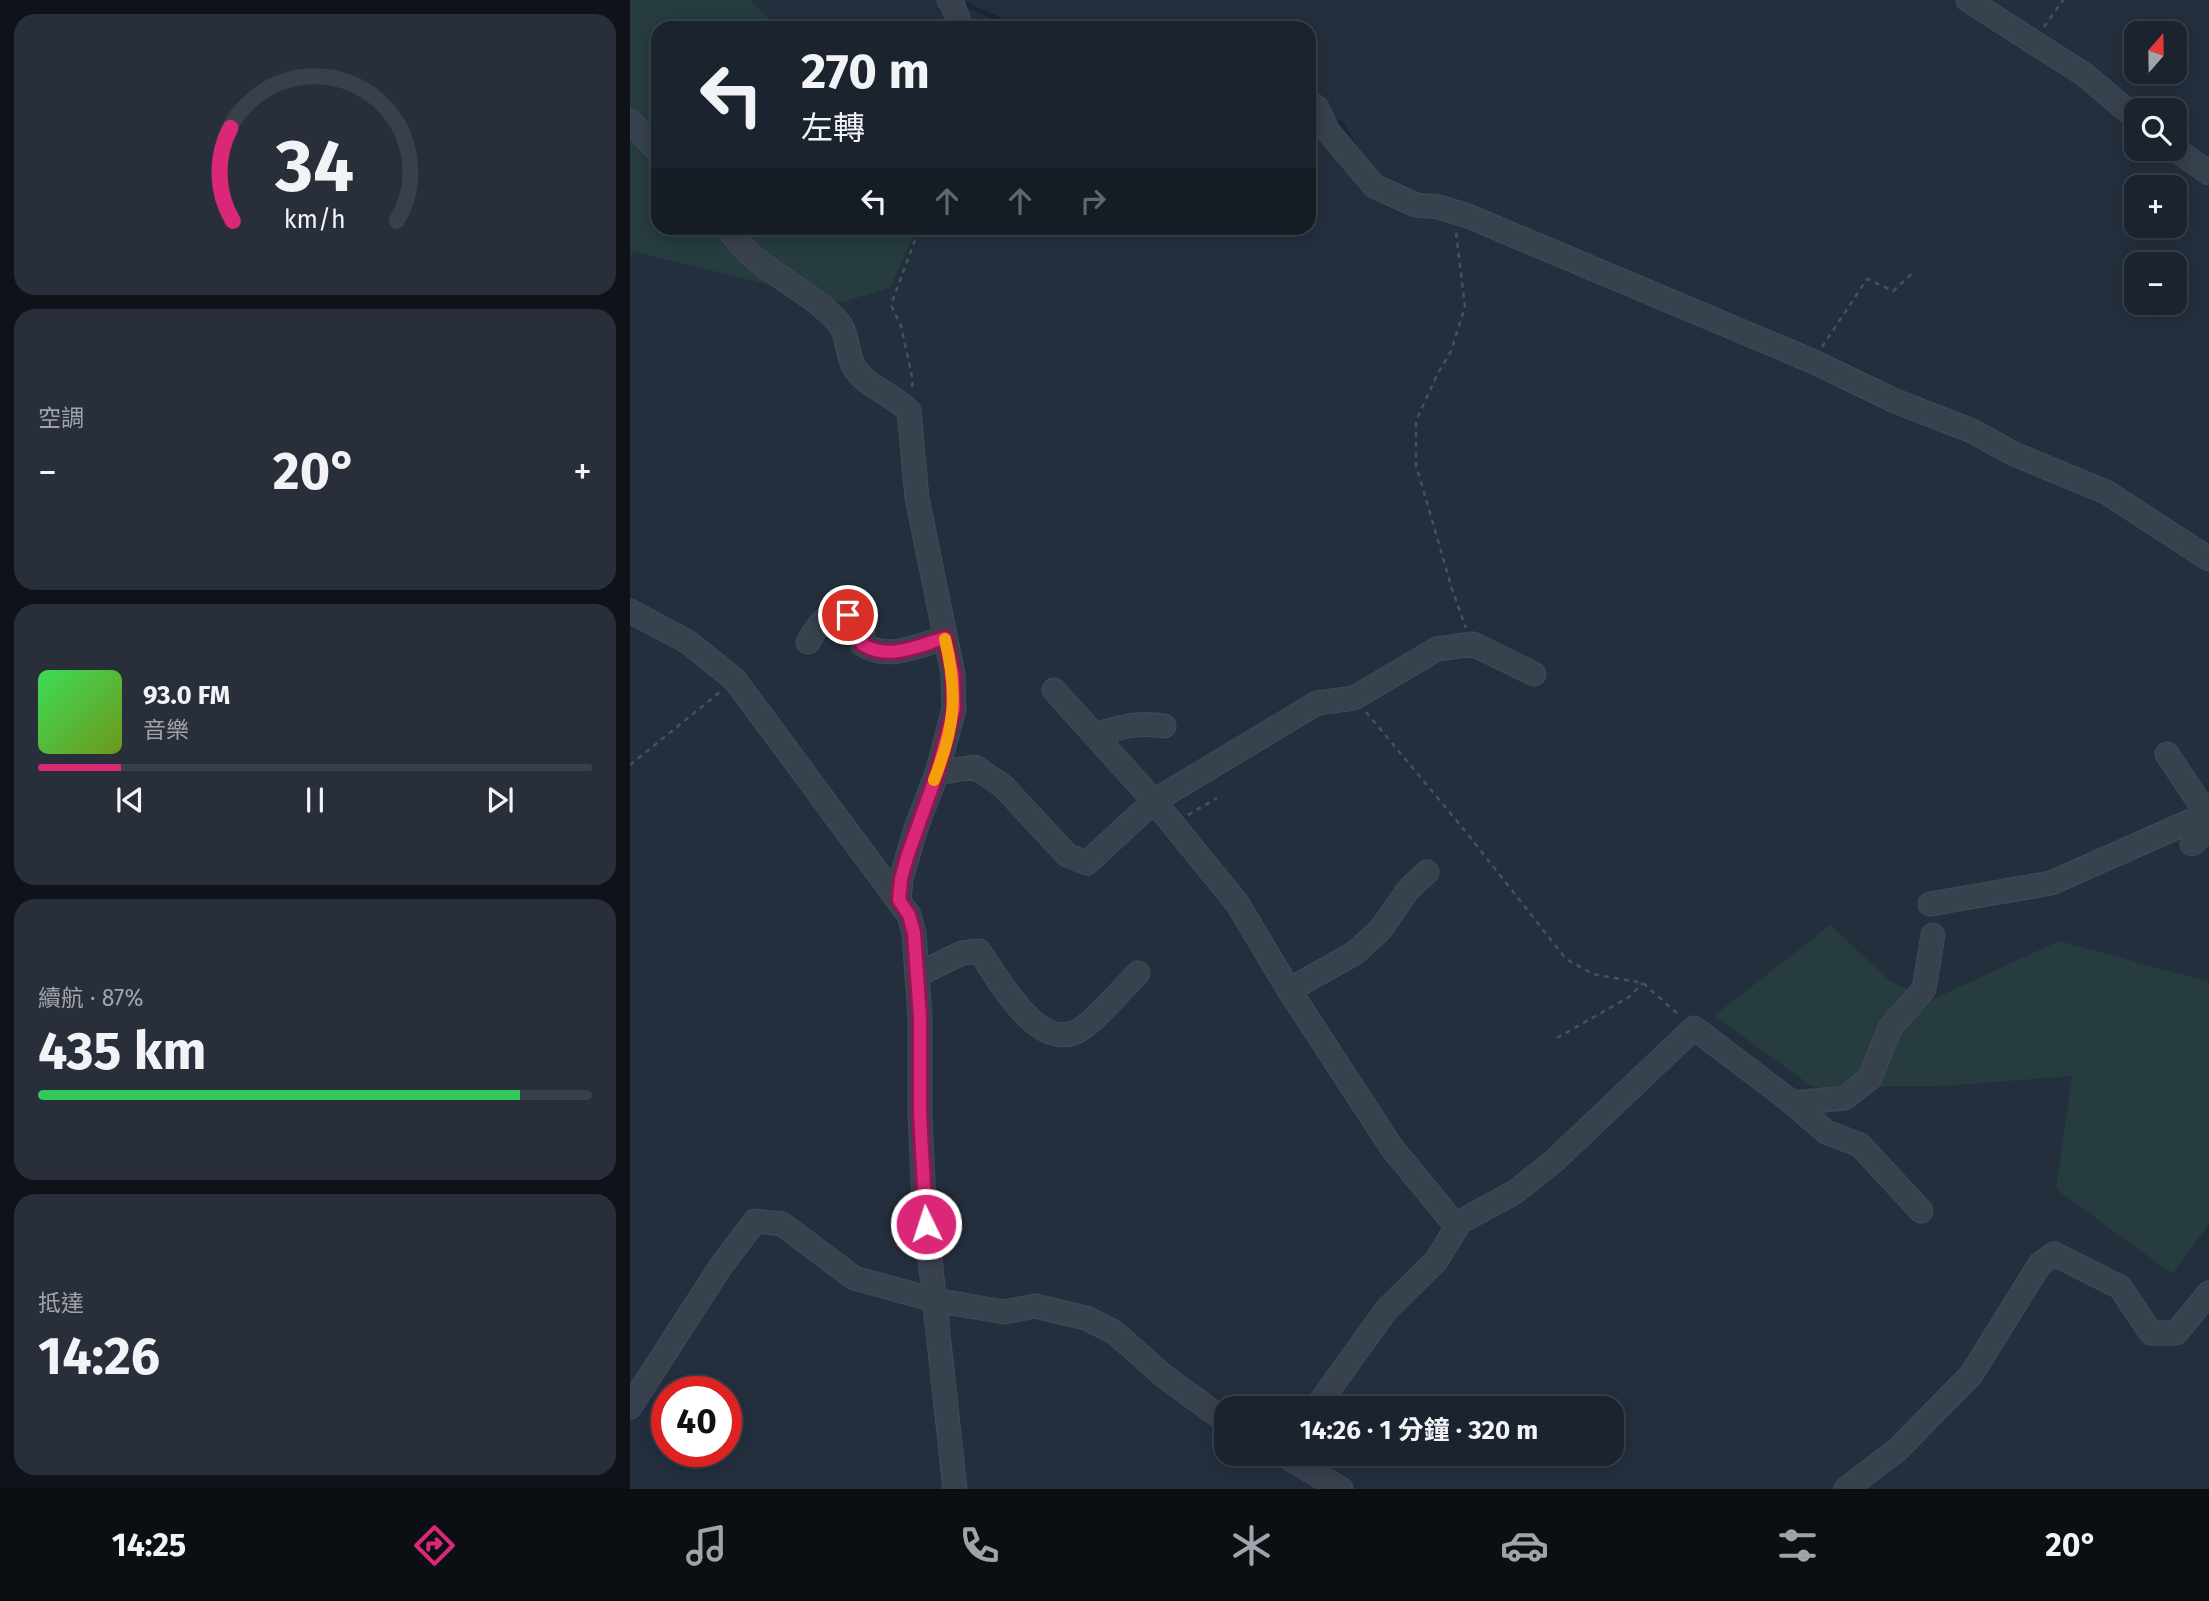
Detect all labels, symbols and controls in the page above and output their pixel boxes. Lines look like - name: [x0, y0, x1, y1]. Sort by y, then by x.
- north arrow: [2124, 21, 2188, 84]
- map controls: [2124, 21, 2187, 315]
- text: 270 m: [801, 42, 930, 101]
- icon: left: [686, 49, 777, 140]
- button: search: [2124, 98, 2187, 161]
- text: 左轉: [801, 109, 865, 147]
- text: 34: [275, 123, 354, 210]
- button: +: [2124, 175, 2187, 238]
- icon: left: [855, 182, 893, 220]
- icon: ahead: [928, 182, 966, 220]
- icon: ahead: [1001, 182, 1039, 220]
- icon: right: [1074, 182, 1112, 220]
- text: km/h: [284, 204, 346, 234]
- button: −: [2124, 252, 2187, 315]
- text: 空調: [38, 404, 84, 432]
- text: 20°: [273, 440, 357, 503]
- text: −: [38, 449, 57, 495]
- text: +: [573, 449, 592, 495]
- pin: [818, 585, 878, 645]
- icon: arrive: [829, 596, 867, 634]
- text: 93.0 FM: [143, 680, 230, 711]
- text: 音樂: [143, 716, 189, 744]
- icon: previous: [111, 781, 149, 819]
- icon: pause: [296, 781, 334, 819]
- icon: next: [481, 781, 519, 819]
- text: 續航 · 87%: [38, 984, 143, 1012]
- text: 435 km: [38, 1020, 206, 1083]
- position arrow: [889, 1187, 963, 1261]
- text: 抵達: [38, 1289, 84, 1317]
- text: 14:26: [38, 1325, 160, 1388]
- speed limit sign: 40: [651, 1376, 742, 1467]
- text: 14:26 · 1 分鐘 · 320 m: [1300, 1415, 1538, 1446]
- icon: directions: [410, 1521, 459, 1570]
- icon: music: [682, 1521, 731, 1570]
- icon: phone: [955, 1521, 1004, 1570]
- icon: climate: [1227, 1521, 1276, 1570]
- icon: car: [1500, 1521, 1549, 1570]
- icon: filters: [1773, 1521, 1822, 1570]
- text: 14:25: [112, 1526, 186, 1564]
- text: 20°: [2045, 1526, 2097, 1564]

